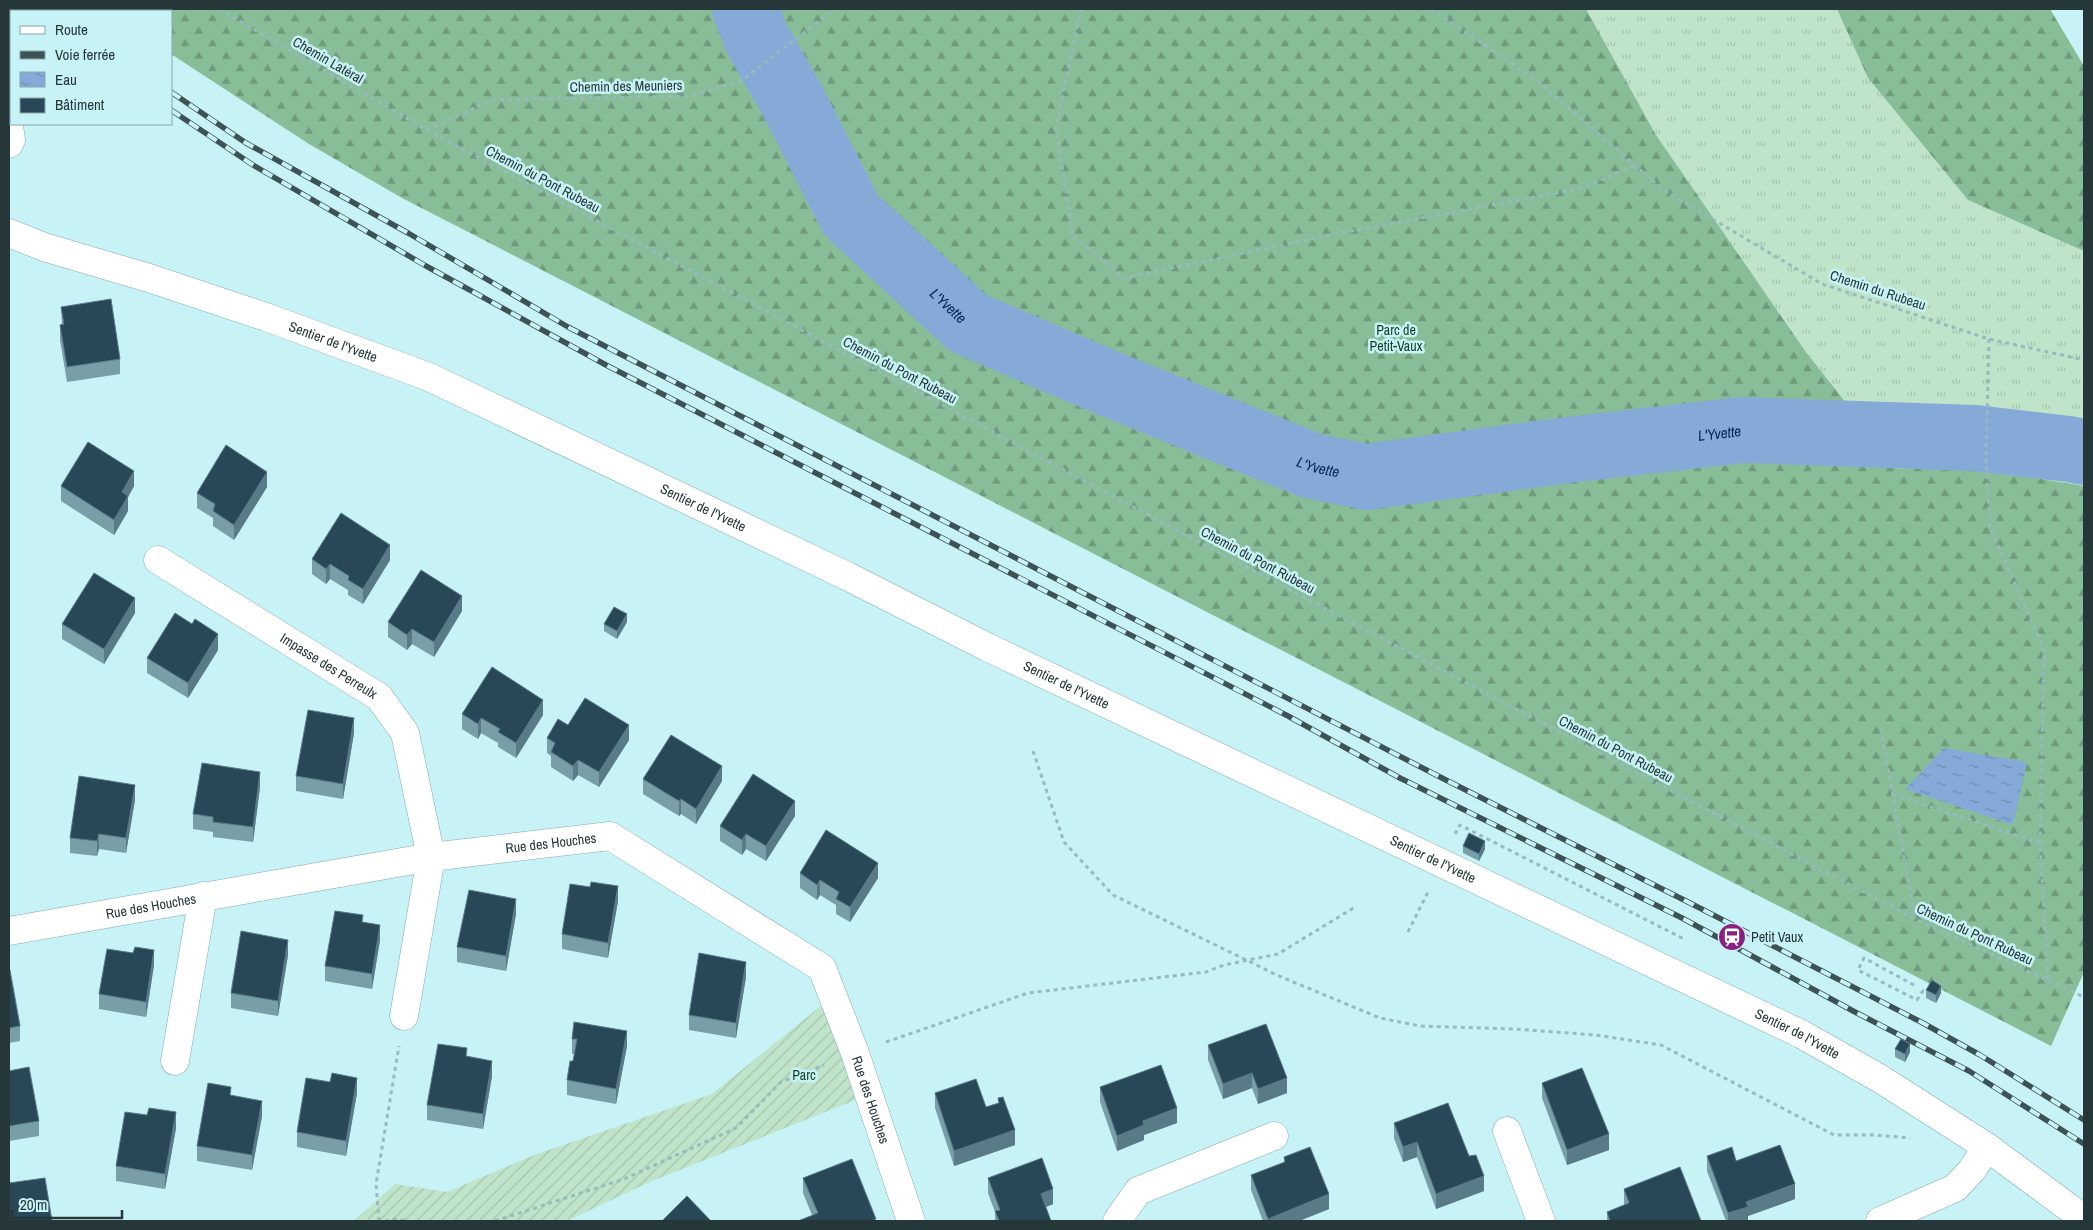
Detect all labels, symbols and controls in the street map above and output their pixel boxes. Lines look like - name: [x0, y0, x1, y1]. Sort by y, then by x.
- legend: [10, 10, 172, 125]
- text: Route: [55, 19, 88, 40]
- street label: Chemin Latéral: [290, 33, 366, 87]
- text: Voie ferrée: [55, 44, 115, 65]
- text: Eau: [55, 69, 77, 90]
- street label: Chemin des Meuniers: [569, 76, 683, 96]
- text: Bâtiment: [55, 94, 105, 115]
- street label: Chemin du Pont Rubeau: [483, 141, 603, 217]
- street label: Chemin du Rubeau: [1828, 266, 1928, 314]
- water label: L'Yvette: [926, 283, 972, 328]
- street label: Sentier de l'Yvette: [286, 317, 380, 366]
- park label: Parc de Petit-Vaux: [1370, 321, 1423, 355]
- street label: Chemin du Pont Rubeau: [840, 332, 960, 408]
- water label: L'Yvette: [1697, 420, 1742, 445]
- water label: L'Yvette: [1294, 451, 1342, 482]
- street label: Sentier de l'Yvette: [657, 479, 749, 536]
- street label: Chemin du Pont Rubeau: [1198, 522, 1318, 598]
- street label: Impasse des Perreulx: [277, 629, 381, 703]
- street label: Sentier de l'Yvette: [1021, 657, 1112, 713]
- street label: Chemin du Pont Rubeau: [1556, 711, 1676, 787]
- street label: Rue des Houches: [504, 829, 597, 857]
- street label: Sentier de l'Yvette: [1387, 831, 1479, 887]
- street label: Rue des Houches: [104, 889, 198, 923]
- street label: Chemin du Pont Rubeau: [1914, 899, 2036, 969]
- station icon: Petit Vaux: [1717, 922, 1747, 952]
- place label: Petit Vaux: [1751, 928, 1803, 946]
- street label: Sentier de l'Yvette: [1752, 1004, 1843, 1063]
- street label: Rue des Houches: [848, 1054, 894, 1146]
- park label: Parc: [792, 1066, 816, 1084]
- scale bar: [12, 1188, 122, 1220]
- text: 20 m: [20, 1194, 47, 1215]

